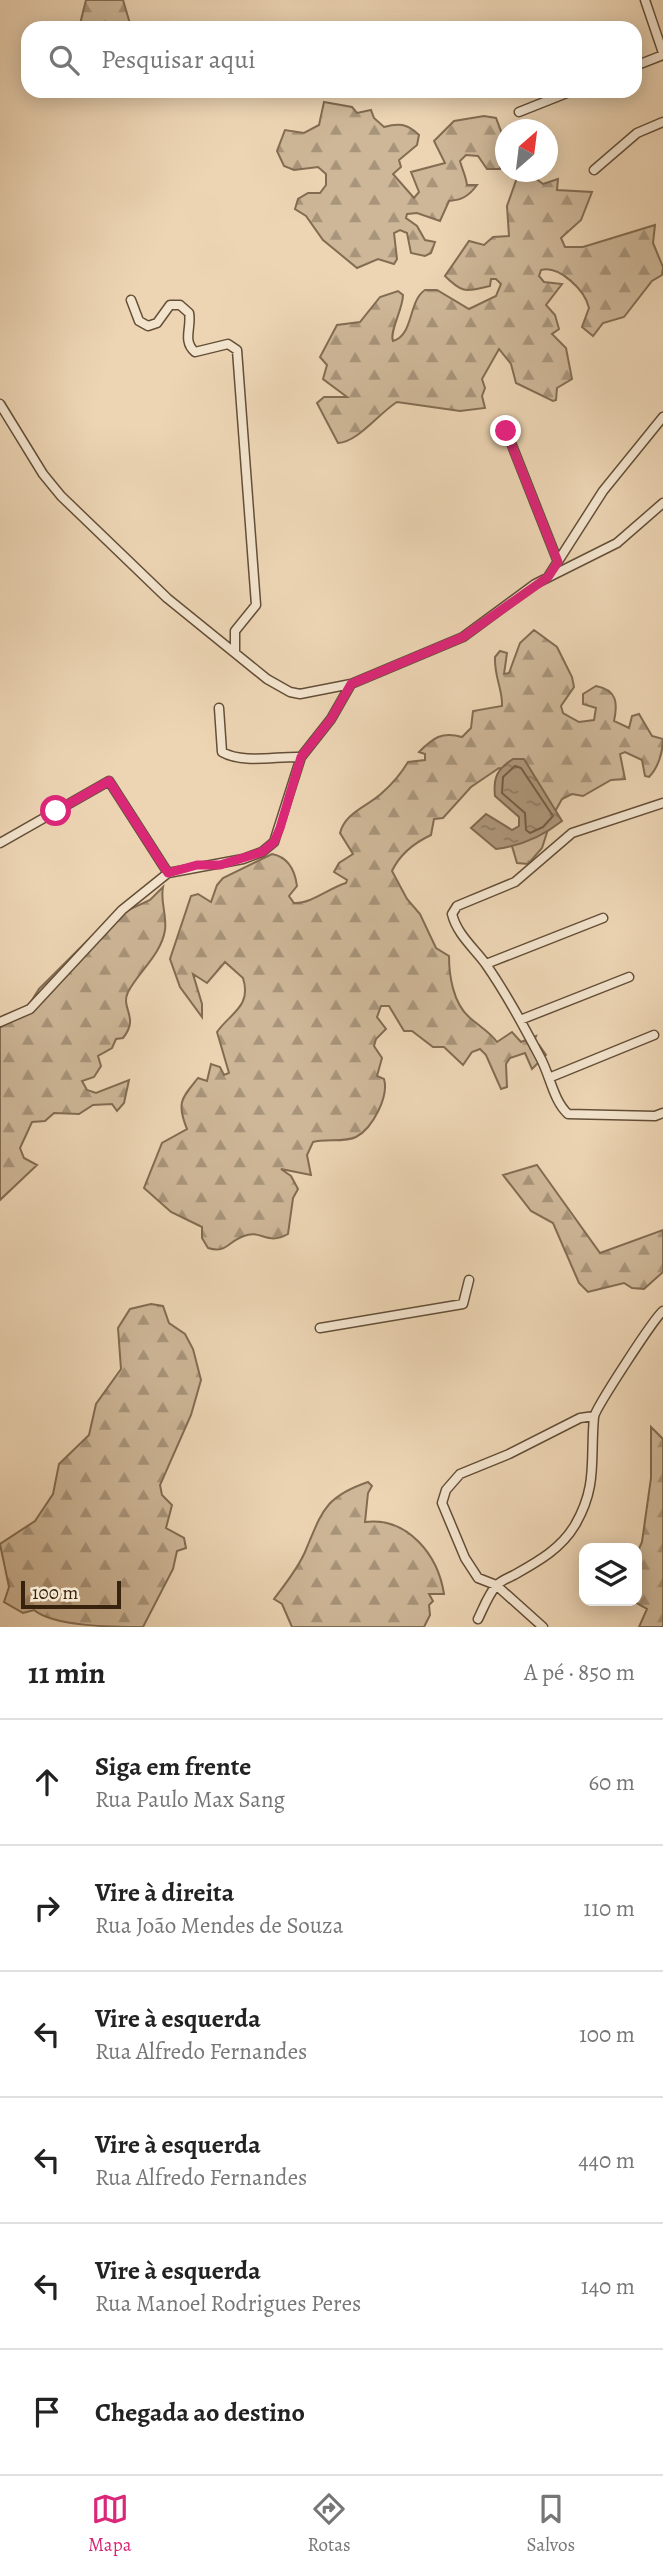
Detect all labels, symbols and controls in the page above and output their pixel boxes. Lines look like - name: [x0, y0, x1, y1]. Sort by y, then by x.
- search box: [21, 21, 642, 98]
- icon: search: [45, 41, 83, 79]
- text: Pesquisar aqui: [101, 42, 256, 77]
- north arrow: [495, 119, 558, 182]
- route end: [490, 415, 521, 446]
- route start: [40, 795, 71, 826]
- map controls: [579, 1543, 642, 1606]
- button: layers: [579, 1543, 642, 1606]
- scale bar: [21, 1578, 121, 1610]
- text: 100 m: [32, 1580, 78, 1606]
- text: 11 min: [28, 1653, 105, 1693]
- text: A pé · 850 m: [524, 1657, 635, 1688]
- text: Siga em frente: [95, 1749, 251, 1784]
- icon: ahead: [28, 1763, 66, 1801]
- text: 60 m: [588, 1767, 635, 1798]
- text: Rua Paulo Max Sang: [95, 1784, 285, 1815]
- text: Vire à direita: [95, 1875, 234, 1910]
- icon: right: [28, 1889, 66, 1927]
- text: 110 m: [583, 1893, 635, 1924]
- text: Rua João Mendes de Souza: [95, 1910, 343, 1941]
- text: Vire à esquerda: [95, 2001, 261, 2036]
- icon: left: [28, 2015, 66, 2053]
- text: 100 m: [579, 2019, 635, 2050]
- text: Rua Alfredo Fernandes: [95, 2036, 307, 2067]
- text: Vire à esquerda: [95, 2127, 261, 2162]
- icon: left: [28, 2141, 66, 2179]
- text: 440 m: [578, 2145, 635, 2176]
- text: Rua Alfredo Fernandes: [95, 2162, 307, 2193]
- text: Vire à esquerda: [95, 2253, 261, 2288]
- icon: left: [28, 2267, 66, 2305]
- text: 140 m: [581, 2271, 635, 2302]
- text: Rua Manoel Rodrigues Peres: [95, 2288, 361, 2319]
- icon: arrive: [28, 2393, 66, 2431]
- text: Chegada ao destino: [95, 2395, 305, 2430]
- tab: Mapa: [88, 2490, 132, 2558]
- tab: Rotas: [307, 2490, 351, 2558]
- tab: Salvos: [527, 2490, 575, 2558]

